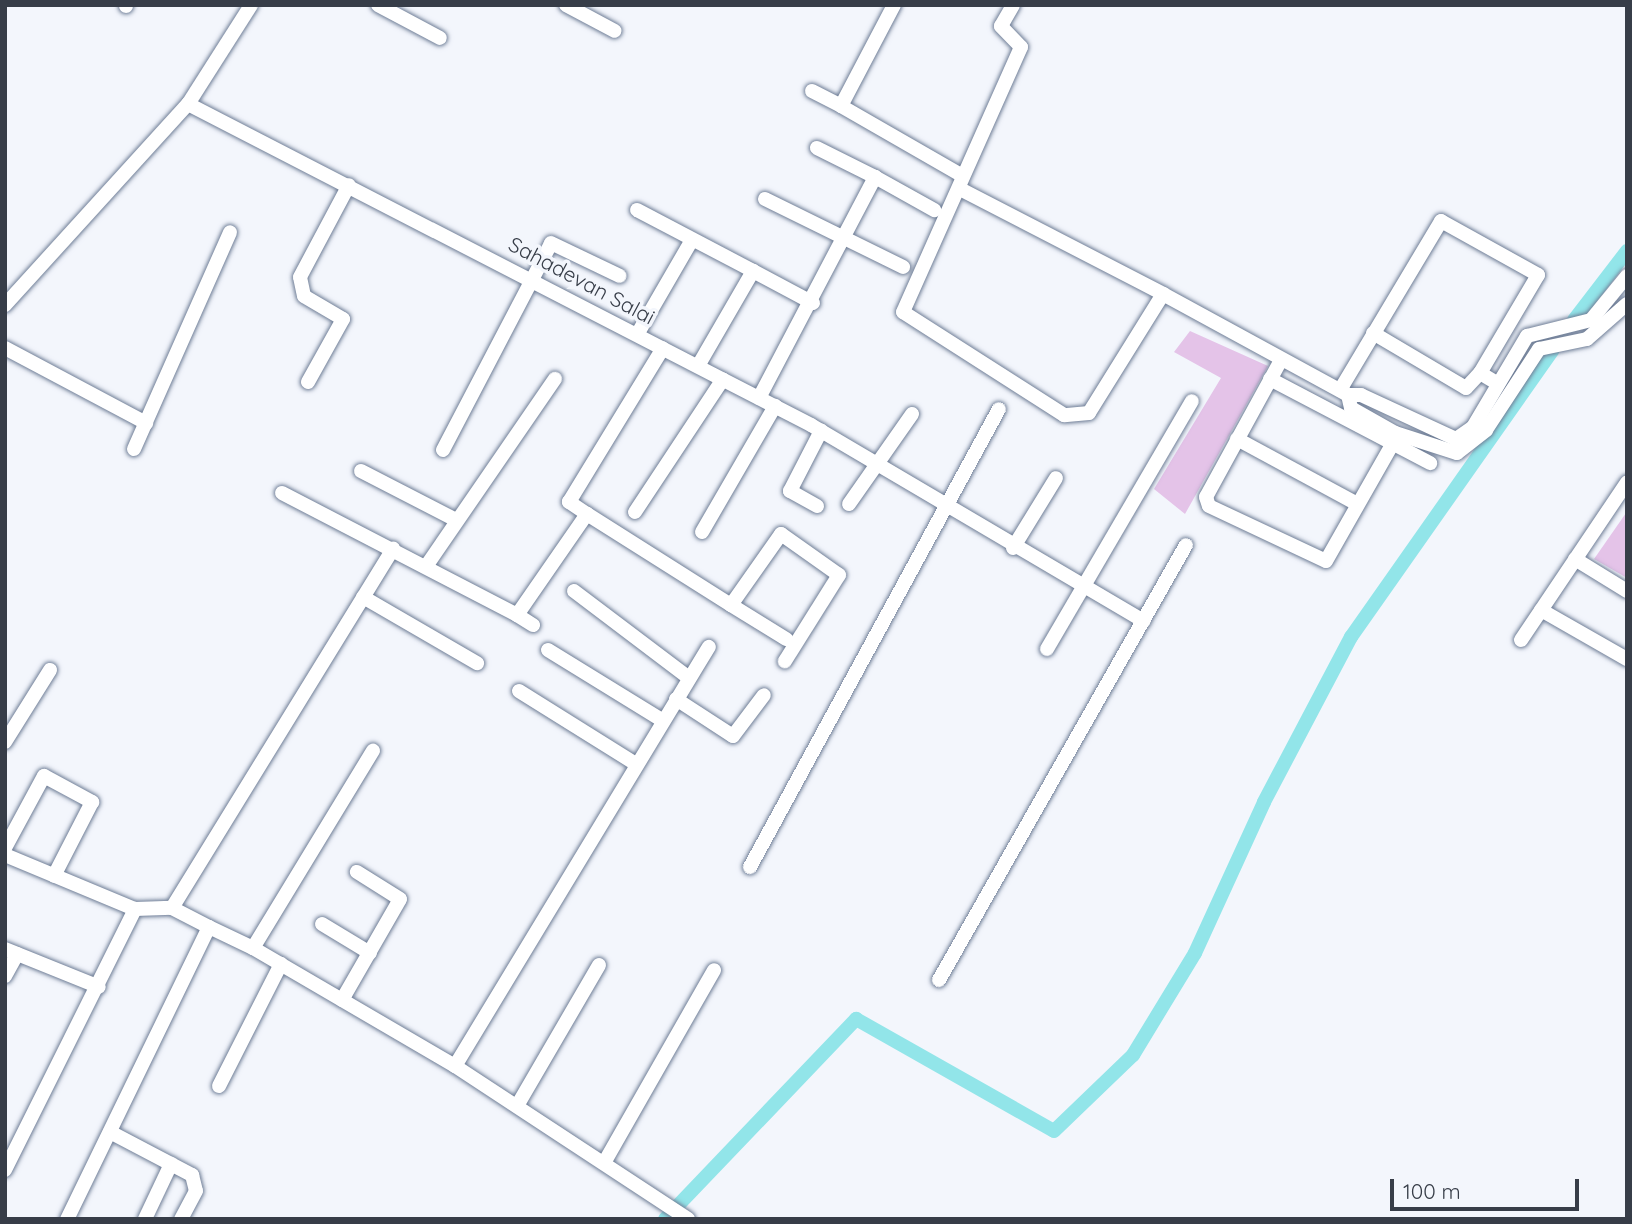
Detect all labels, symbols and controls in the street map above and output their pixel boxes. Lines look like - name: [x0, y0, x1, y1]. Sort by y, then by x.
- street label: Sahadevan Salai: [505, 231, 659, 329]
- scale bar: [1394, 1164, 1583, 1208]
- text: 100 m: [1403, 1178, 1461, 1204]

